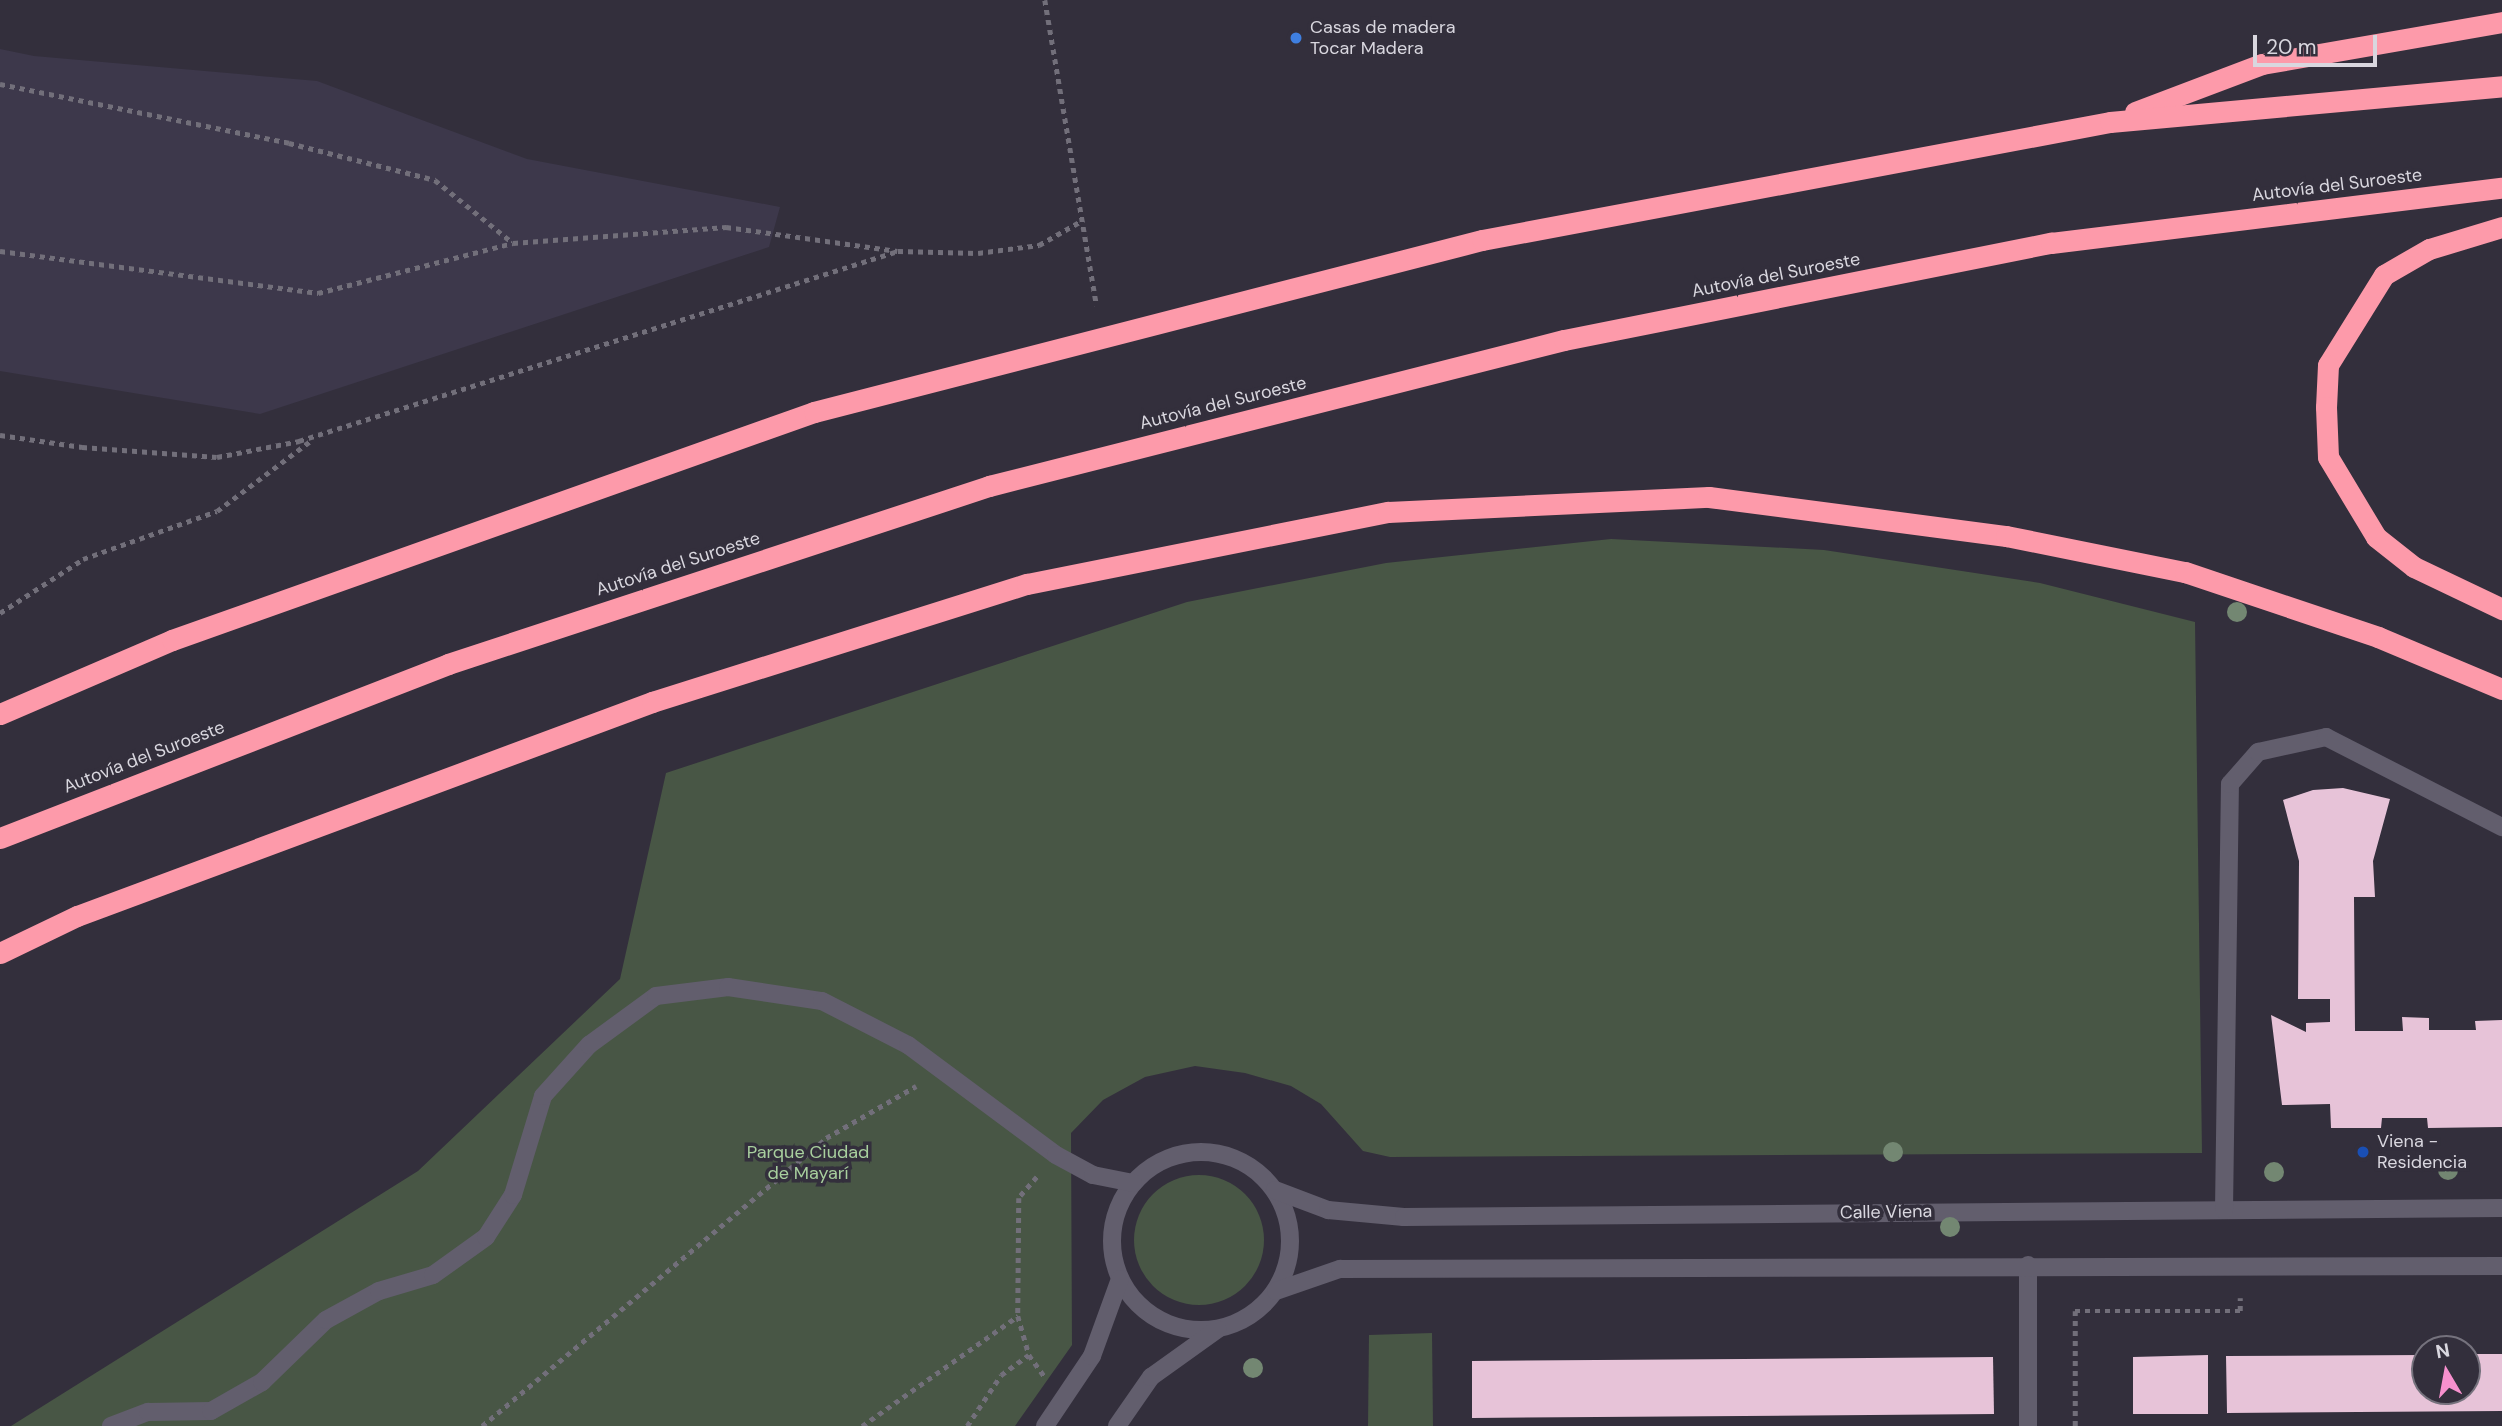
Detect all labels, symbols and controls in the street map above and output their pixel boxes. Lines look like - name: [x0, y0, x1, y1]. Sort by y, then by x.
- place label: Casas de madera Tocar Madera: [1310, 17, 1455, 60]
- scale bar: [2257, 21, 2381, 65]
- marker: Casas de madera Tocar Madera: [1288, 30, 1304, 46]
- text: 20 m: [2266, 33, 2317, 61]
- street label: Autovía del Suroeste: [2251, 164, 2423, 206]
- street label: Autovía del Suroeste: [1690, 248, 1862, 302]
- street label: Autovía del Suroeste: [1137, 372, 1309, 434]
- street label: Autovía del Suroeste: [593, 527, 763, 601]
- street label: Autovía del Suroeste: [60, 716, 228, 798]
- place label: Viena - Residencia: [2377, 1131, 2467, 1174]
- park label: Parque Ciudad de Mayarí: [747, 1142, 869, 1184]
- marker: Viena - Residencia: [2355, 1144, 2371, 1160]
- street label: Calle Viena: [1840, 1200, 1932, 1224]
- north arrow: [2411, 1335, 2481, 1405]
- text: N: [2434, 1337, 2452, 1364]

